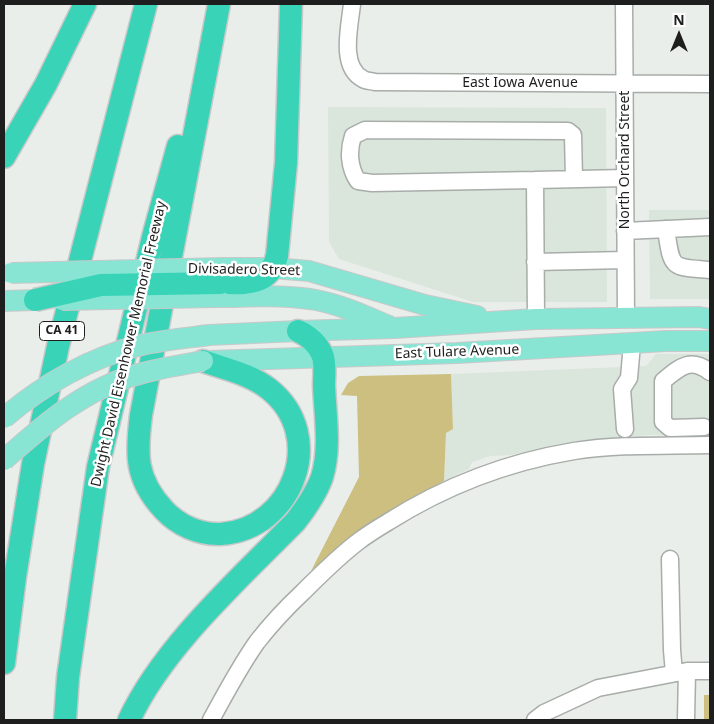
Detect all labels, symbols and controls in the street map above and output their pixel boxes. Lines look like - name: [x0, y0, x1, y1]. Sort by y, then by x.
- north arrow: [654, 10, 704, 60]
- text: N: [673, 10, 685, 29]
- street label: East Iowa Avenue: [462, 75, 578, 91]
- street label: North Orchard Street: [617, 91, 633, 229]
- street label: Dwight David Eisenhower Memorial Freeway: [88, 200, 170, 488]
- street label: Divisadero Street: [188, 261, 300, 279]
- road number: CA 41: [40, 322, 84, 341]
- street label: East Tulare Avenue: [395, 341, 519, 363]

